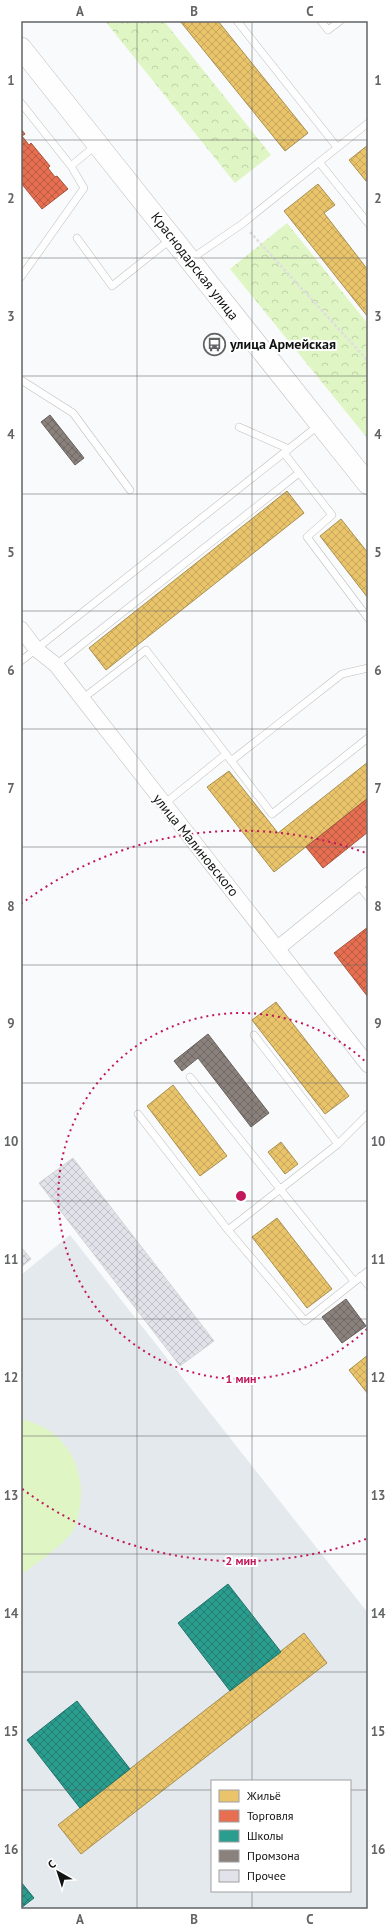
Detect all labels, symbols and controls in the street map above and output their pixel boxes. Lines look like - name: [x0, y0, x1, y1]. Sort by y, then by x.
- text: A: [76, 3, 84, 20]
- text: B: [190, 3, 198, 20]
- text: C: [306, 3, 314, 20]
- text: 1: [7, 72, 15, 89]
- text: 1: [374, 72, 382, 89]
- text: 2: [7, 190, 15, 207]
- text: 2: [374, 190, 382, 207]
- street label: Краснодарская улица: [147, 208, 243, 324]
- text: 3: [7, 308, 15, 325]
- text: 3: [374, 308, 382, 325]
- bus stop icon: улица Армейская: [202, 331, 228, 357]
- place label: улица Армейская: [229, 335, 336, 353]
- text: 4: [7, 426, 15, 443]
- text: 4: [374, 426, 382, 443]
- text: 5: [7, 544, 15, 561]
- text: 5: [374, 544, 382, 561]
- text: 6: [7, 662, 15, 679]
- text: 6: [374, 662, 382, 679]
- text: 7: [7, 780, 15, 797]
- text: 7: [374, 780, 382, 797]
- street label: улица Малиновского: [149, 790, 243, 900]
- text: 8: [7, 898, 15, 915]
- text: 8: [374, 898, 382, 915]
- text: 9: [7, 1015, 15, 1032]
- text: 9: [374, 1015, 382, 1032]
- text: 10: [4, 1133, 18, 1150]
- text: 10: [371, 1133, 385, 1150]
- centre of rings: [234, 1189, 248, 1203]
- text: 11: [4, 1251, 18, 1268]
- text: 11: [371, 1251, 385, 1268]
- text: 12: [4, 1369, 18, 1386]
- text: 12: [371, 1369, 385, 1386]
- text: 1 мин: [226, 1371, 256, 1386]
- text: 13: [4, 1487, 18, 1504]
- text: 13: [371, 1487, 385, 1504]
- text: 2 мин: [226, 1553, 256, 1568]
- text: 14: [4, 1605, 19, 1622]
- text: 14: [371, 1605, 386, 1622]
- text: 15: [4, 1723, 18, 1740]
- text: 15: [371, 1723, 385, 1740]
- legend: [211, 1780, 351, 1892]
- text: Жильё: [246, 1788, 281, 1803]
- text: Торговля: [247, 1808, 293, 1823]
- text: Школы: [247, 1828, 283, 1843]
- text: 16: [4, 1841, 18, 1858]
- text: 16: [371, 1841, 385, 1858]
- text: Промзона: [247, 1848, 300, 1863]
- north arrow: [38, 1852, 78, 1892]
- text: С: [45, 1857, 59, 1872]
- text: Прочее: [247, 1868, 286, 1883]
- text: A: [76, 1911, 84, 1928]
- text: B: [190, 1911, 198, 1928]
- text: C: [306, 1911, 314, 1928]

